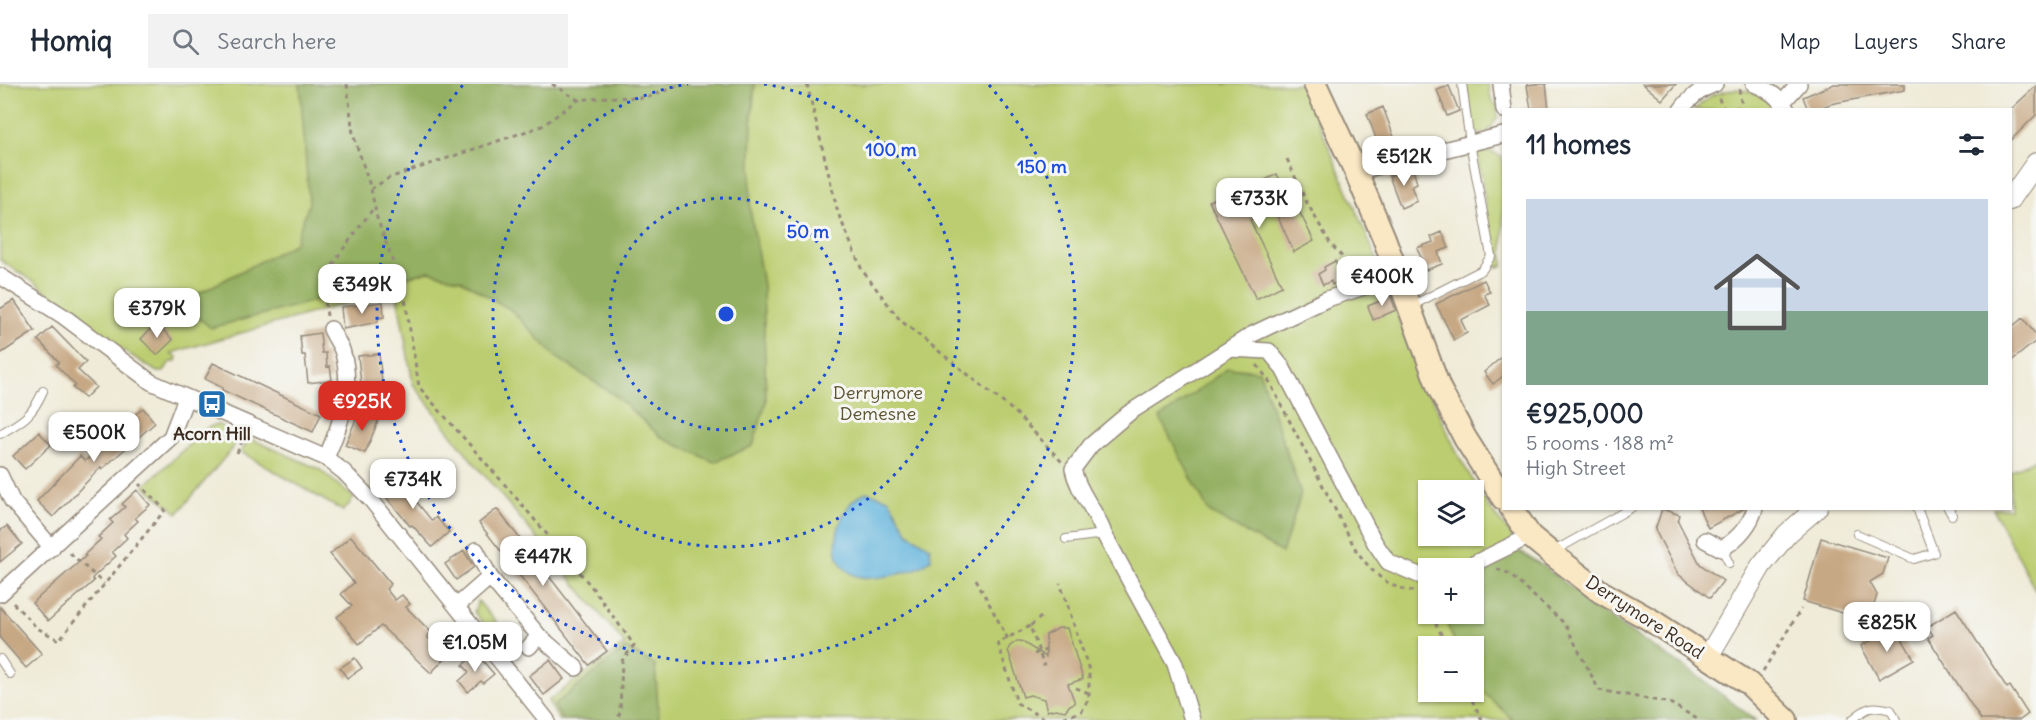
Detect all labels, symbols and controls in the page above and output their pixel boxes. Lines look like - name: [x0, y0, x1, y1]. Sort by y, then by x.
- search box: [148, 14, 568, 68]
- text: Homiq: [30, 23, 112, 59]
- icon: search: [169, 25, 202, 58]
- text: Search here: [217, 27, 336, 55]
- text: Map: [1780, 28, 1820, 55]
- text: Layers: [1853, 28, 1918, 55]
- text: Share: [1951, 28, 2006, 55]
- text: 11 homes: [1526, 128, 1631, 161]
- icon: filters: [1955, 128, 1988, 161]
- pin: €512K: [1362, 136, 1446, 187]
- text: 100 m: [866, 138, 917, 161]
- text: €512K: [1376, 143, 1432, 168]
- text: 150 m: [1017, 155, 1067, 178]
- pin: €733K: [1217, 178, 1301, 229]
- text: €733K: [1230, 185, 1288, 210]
- text: 50 m: [787, 220, 829, 243]
- icon: home: [1703, 238, 1811, 346]
- pin: €400K: [1340, 256, 1424, 307]
- text: €400K: [1351, 263, 1413, 288]
- pin: €349K: [320, 264, 404, 315]
- text: €349K: [332, 271, 392, 296]
- pin: €379K: [115, 288, 199, 339]
- text: €379K: [128, 295, 186, 320]
- centre of rings: [716, 304, 736, 324]
- pin: €925K: [320, 381, 404, 432]
- park label: Derrymore Demesne: [833, 381, 923, 425]
- bus stop icon: Acorn Hill: [196, 388, 228, 420]
- text: €925K: [332, 388, 392, 413]
- text: €925,000: [1526, 397, 1644, 430]
- pin: €500K: [52, 412, 136, 463]
- text: €500K: [62, 419, 126, 444]
- place label: Acorn Hill: [173, 422, 251, 445]
- text: 5 rooms · 188 m²: [1526, 430, 1674, 455]
- text: High Street: [1526, 455, 1626, 480]
- pin: €734K: [371, 459, 455, 510]
- text: €734K: [384, 466, 442, 491]
- map controls: [1418, 480, 1484, 702]
- button: layers: [1418, 480, 1484, 546]
- pin: €447K: [501, 536, 585, 587]
- text: €447K: [514, 543, 572, 568]
- button: +: [1418, 558, 1484, 624]
- street label: Derrymore Road: [1582, 570, 1709, 664]
- pin: €825K: [1845, 602, 1929, 653]
- text: €825K: [1857, 609, 1917, 634]
- pin: €1.05M: [426, 622, 524, 673]
- text: €1.05M: [442, 629, 508, 654]
- button: −: [1418, 636, 1484, 702]

